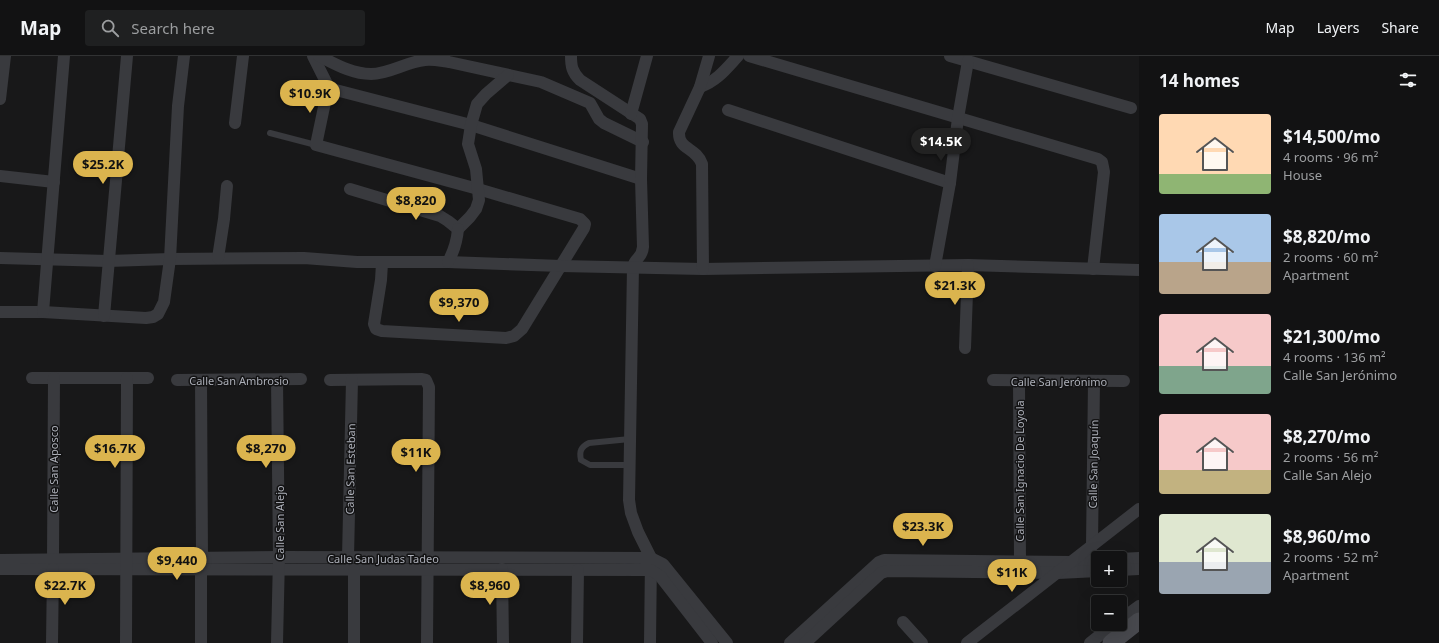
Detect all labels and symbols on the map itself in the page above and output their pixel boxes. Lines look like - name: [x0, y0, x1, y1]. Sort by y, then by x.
- pin: $10.9K: [277, 80, 343, 114]
- pin: $14.5K: [908, 128, 974, 162]
- pin: $25.2K: [70, 151, 136, 185]
- pin: $8,820: [383, 187, 449, 221]
- pin: $21.3K: [922, 272, 988, 306]
- pin: $9,370: [426, 289, 492, 323]
- street label: Calle San Ambrosio: [189, 373, 289, 388]
- street label: Calle San Jerónimo: [1011, 374, 1108, 389]
- street label: Calle San Ignacio De Loyola: [1012, 400, 1027, 542]
- street label: Calle San Joaquín: [1085, 419, 1101, 509]
- street label: Calle San Esteban: [342, 423, 358, 515]
- street label: Calle San Aposco: [46, 425, 61, 513]
- pin: $16.7K: [82, 435, 148, 469]
- pin: $8,270: [233, 435, 299, 469]
- pin: $11K: [392, 439, 440, 473]
- street label: Calle San Alejo: [272, 485, 287, 561]
- pin: $23.3K: [890, 513, 956, 547]
- pin: $9,440: [144, 547, 210, 581]
- street label: Calle San Judas Tadeo: [327, 551, 439, 566]
- pin: $11K: [988, 559, 1036, 593]
- pin: $22.7K: [32, 572, 98, 606]
- pin: $8,960: [457, 572, 523, 606]

